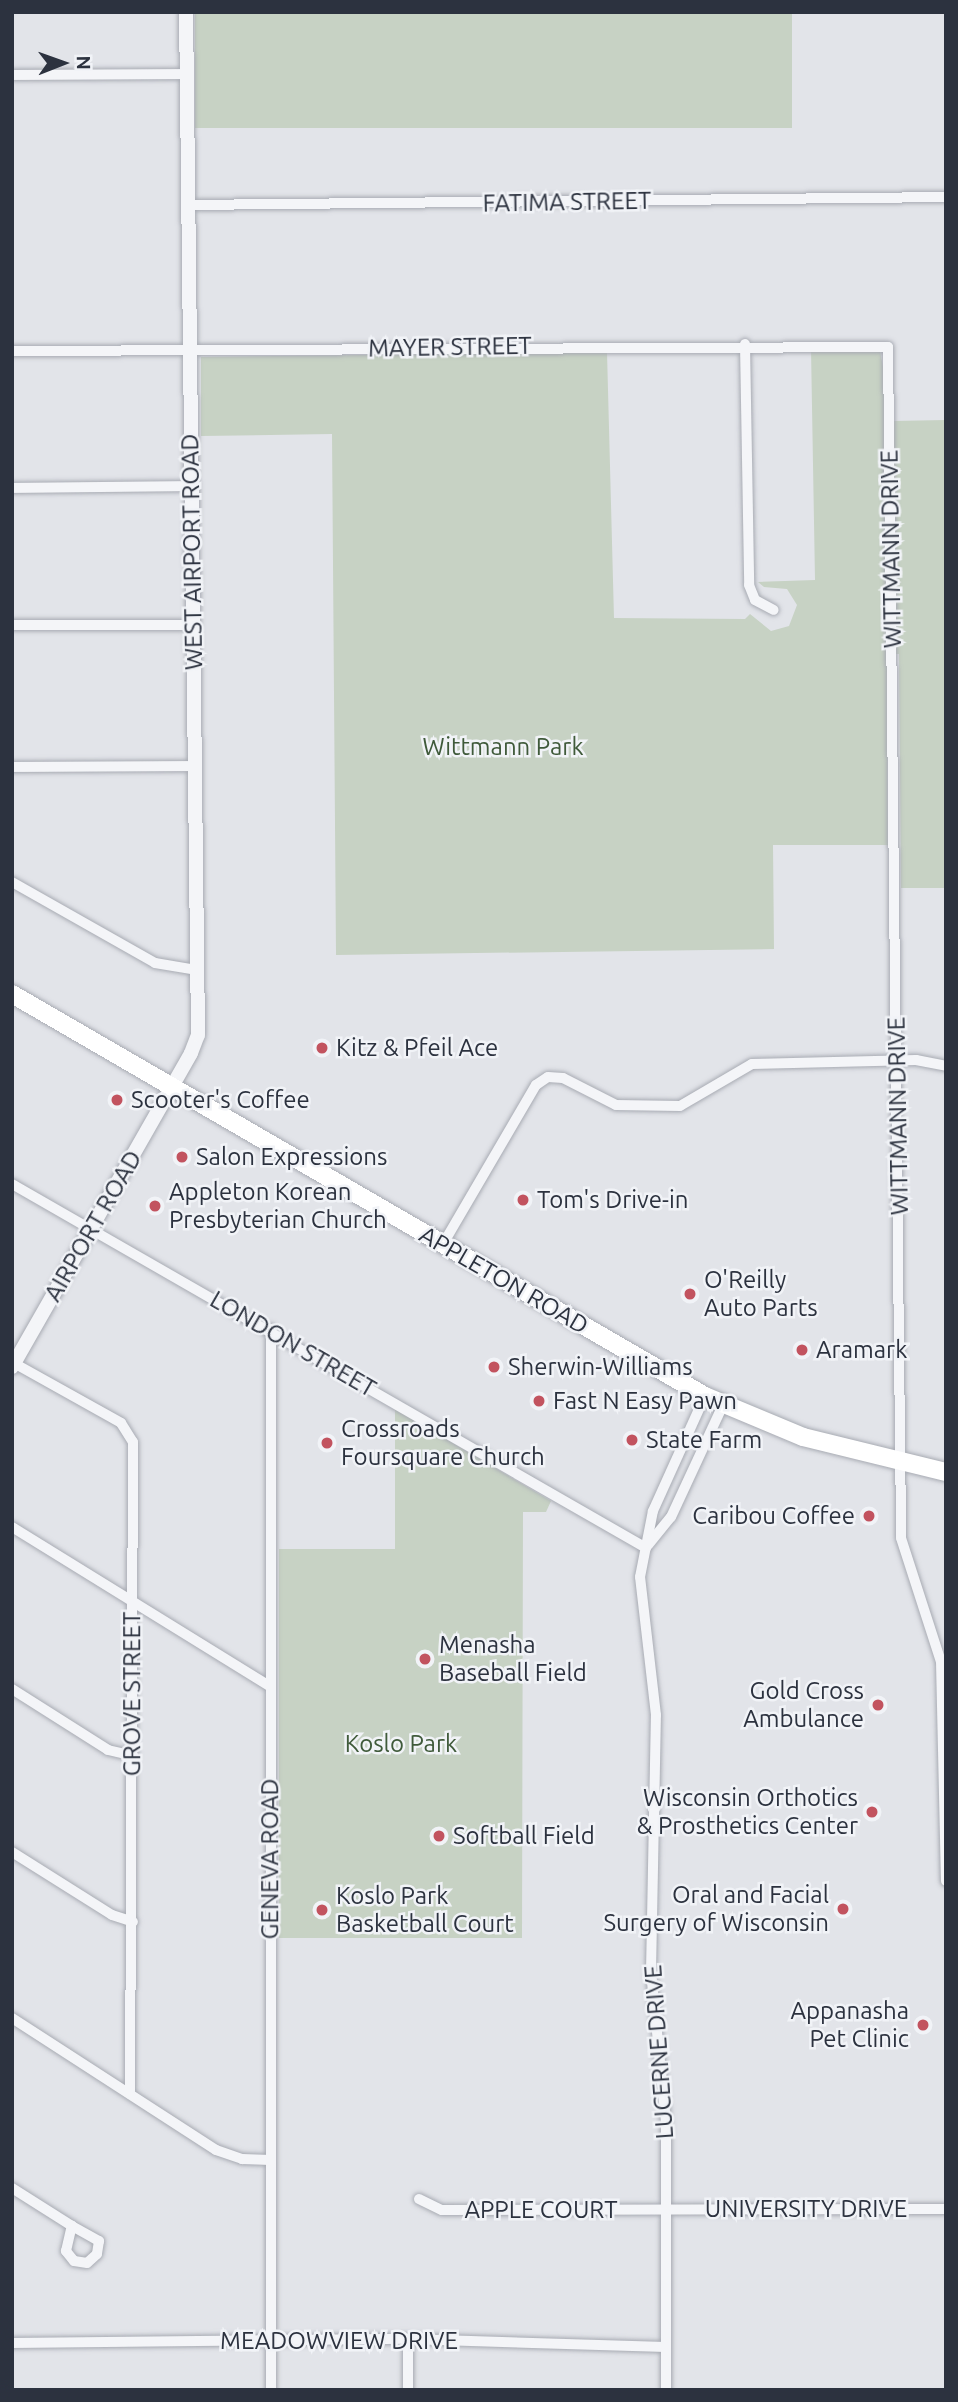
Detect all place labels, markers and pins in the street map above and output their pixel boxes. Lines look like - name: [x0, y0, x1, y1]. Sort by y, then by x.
- place label: Kitz & Pfeil Ace: [336, 1034, 498, 1062]
- marker: Kitz & Pfeil Ace: [314, 1040, 330, 1056]
- place label: Scooter's Coffee: [131, 1086, 310, 1114]
- marker: Scooter's Coffee: [109, 1092, 125, 1108]
- place label: Salon Expressions: [196, 1143, 387, 1171]
- marker: Salon Expressions: [174, 1149, 190, 1165]
- place label: Appleton Korean Presbyterian Church: [169, 1178, 387, 1234]
- place label: Tom's Drive-in: [537, 1186, 688, 1214]
- marker: Tom's Drive-in: [515, 1192, 531, 1208]
- marker: Appleton Korean Presbyterian Church: [147, 1198, 163, 1214]
- place label: O'Reilly Auto Parts: [704, 1266, 818, 1322]
- marker: O'Reilly Auto Parts: [682, 1286, 698, 1302]
- place label: Aramark: [816, 1336, 907, 1364]
- marker: Aramark: [794, 1342, 810, 1358]
- place label: Sherwin-Williams: [508, 1353, 693, 1381]
- marker: Sherwin-Williams: [486, 1359, 502, 1375]
- place label: Fast N Easy Pawn: [553, 1387, 737, 1415]
- marker: Fast N Easy Pawn: [531, 1393, 547, 1409]
- place label: Crossroads Foursquare Church: [341, 1415, 545, 1471]
- place label: State Farm: [646, 1426, 762, 1454]
- marker: State Farm: [624, 1432, 640, 1448]
- marker: Crossroads Foursquare Church: [319, 1435, 335, 1451]
- place label: Caribou Coffee: [692, 1502, 855, 1530]
- marker: Caribou Coffee: [861, 1508, 877, 1524]
- place label: Menasha Baseball Field: [439, 1631, 587, 1687]
- marker: Menasha Baseball Field: [417, 1651, 433, 1667]
- place label: Gold Cross Ambulance: [743, 1677, 864, 1733]
- marker: Gold Cross Ambulance: [870, 1697, 886, 1713]
- place label: Wisconsin Orthotics & Prosthetics Center: [637, 1784, 858, 1840]
- marker: Wisconsin Orthotics & Prosthetics Center: [864, 1804, 880, 1820]
- place label: Softball Field: [453, 1822, 595, 1850]
- marker: Softball Field: [431, 1828, 447, 1844]
- place label: Oral and Facial Surgery of Wisconsin: [604, 1881, 829, 1937]
- place label: Koslo Park Basketball Court: [336, 1882, 514, 1938]
- marker: Oral and Facial Surgery of Wisconsin: [835, 1901, 851, 1917]
- marker: Koslo Park Basketball Court: [314, 1902, 330, 1918]
- place label: Appanasha Pet Clinic: [790, 1997, 909, 2053]
- marker: Appanasha Pet Clinic: [915, 2017, 931, 2033]

